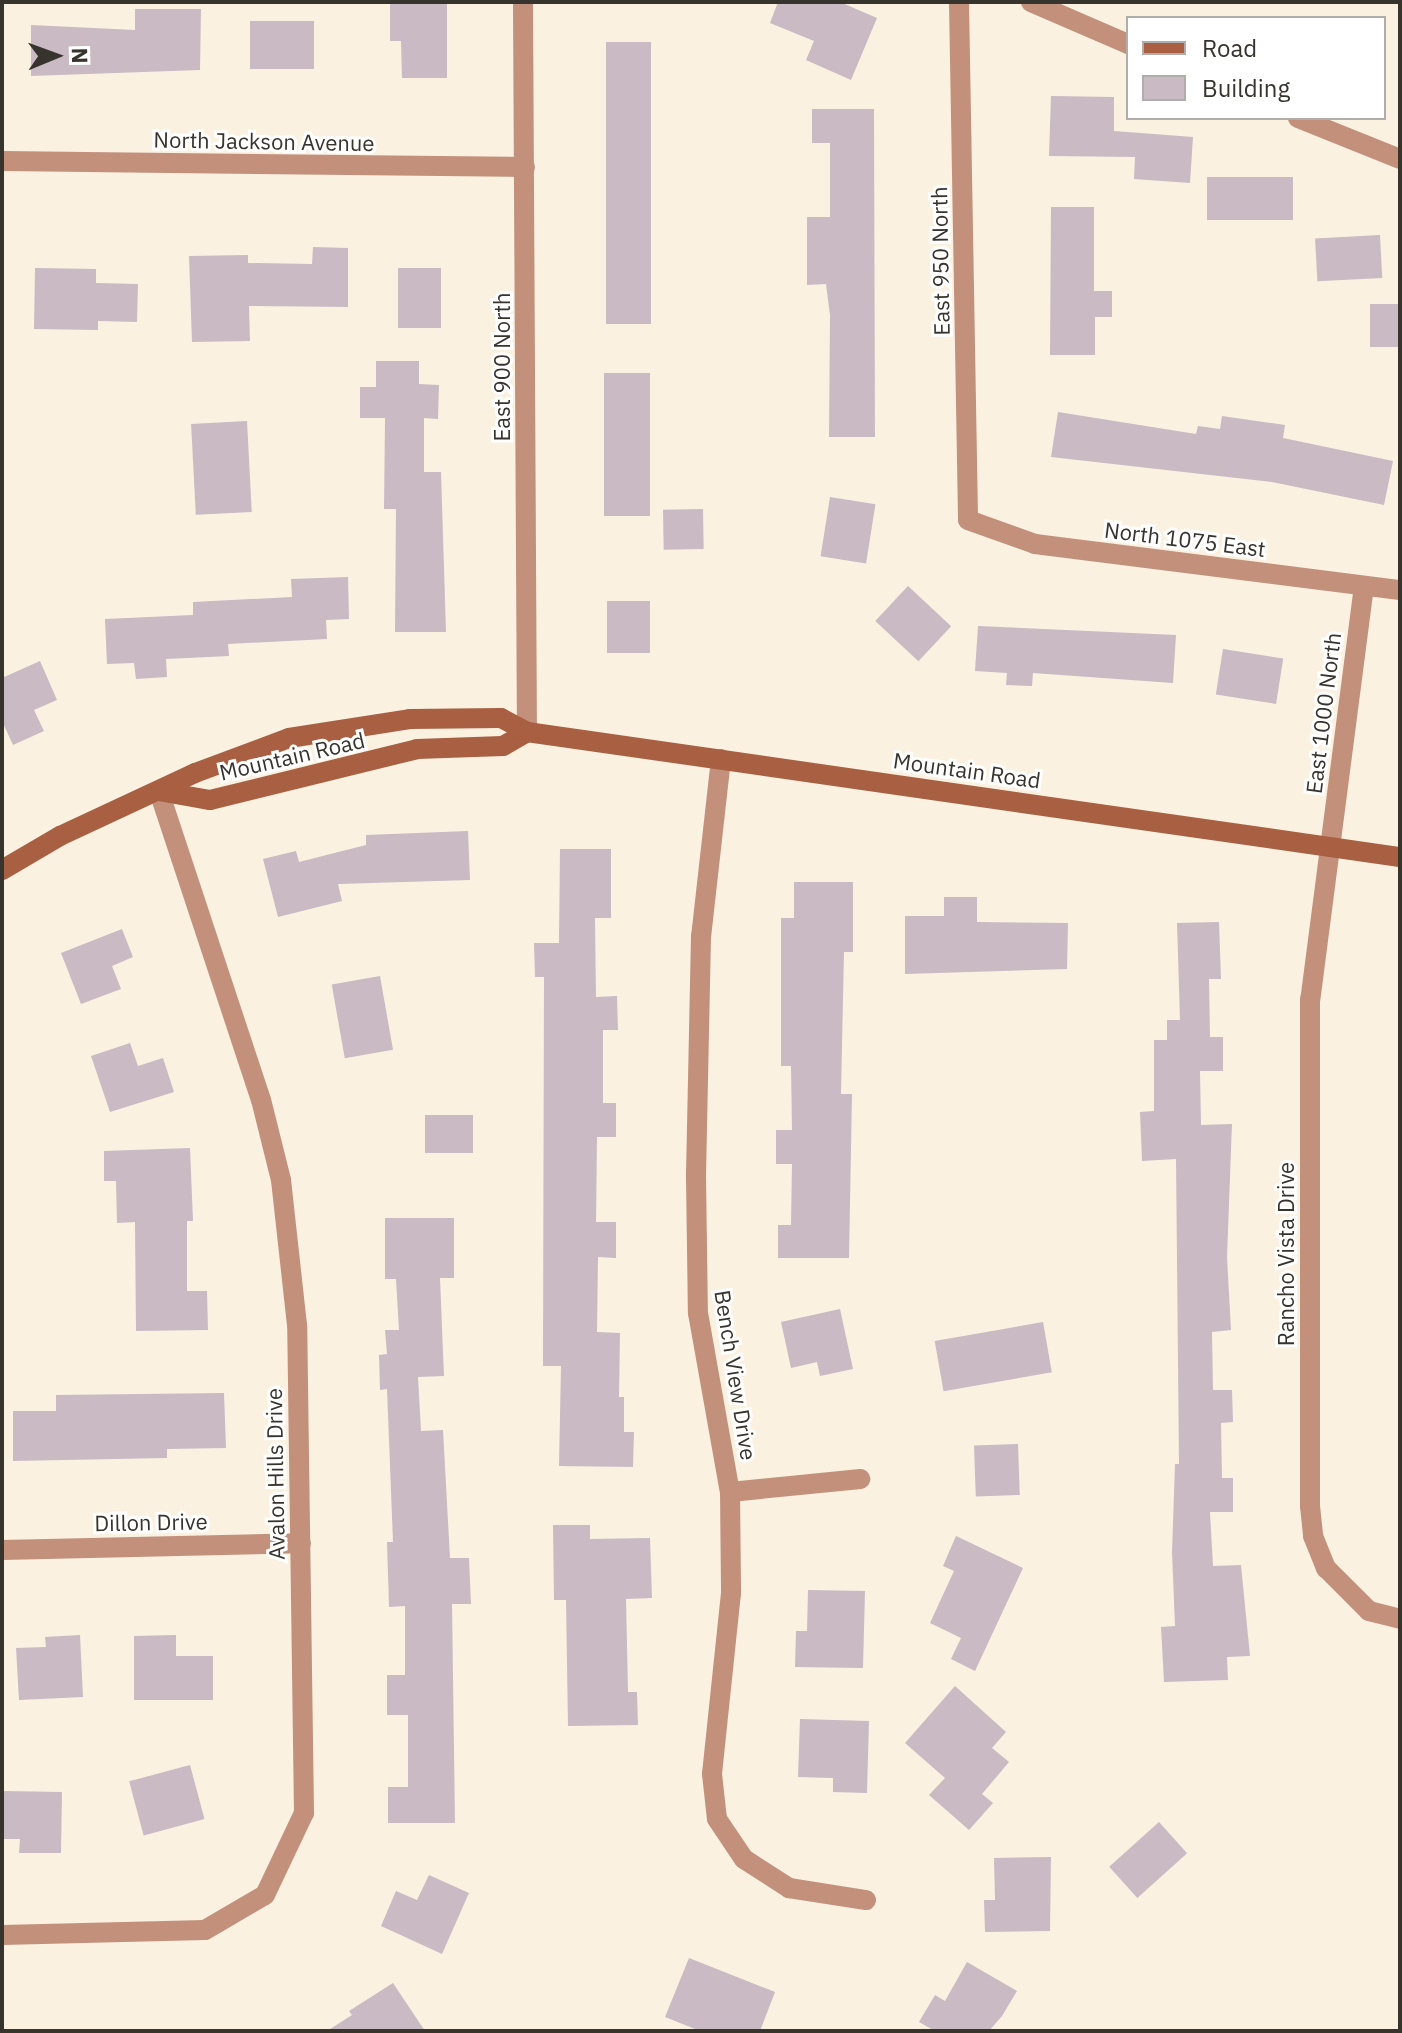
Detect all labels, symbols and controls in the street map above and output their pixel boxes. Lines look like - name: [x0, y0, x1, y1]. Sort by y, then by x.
- north arrow: [16, 16, 96, 96]
- legend: [1126, 16, 1386, 120]
- text: Road: [1202, 32, 1257, 64]
- text: N: [66, 47, 95, 64]
- text: Building: [1202, 72, 1290, 104]
- street label: North Jackson Avenue: [153, 126, 375, 156]
- street label: East 950 North: [926, 186, 954, 336]
- street label: East 900 North: [489, 292, 515, 442]
- street label: North 1075 East: [1103, 516, 1267, 562]
- street label: East 1000 North: [1300, 631, 1346, 795]
- street label: Mountain Road: [217, 726, 367, 786]
- street label: Mountain Road: [892, 747, 1042, 793]
- street label: Rancho Vista Drive: [1273, 1162, 1299, 1346]
- street label: Bench View Drive: [710, 1288, 762, 1462]
- street label: Avalon Hills Drive: [260, 1388, 290, 1560]
- street label: Dillon Drive: [94, 1508, 208, 1536]

